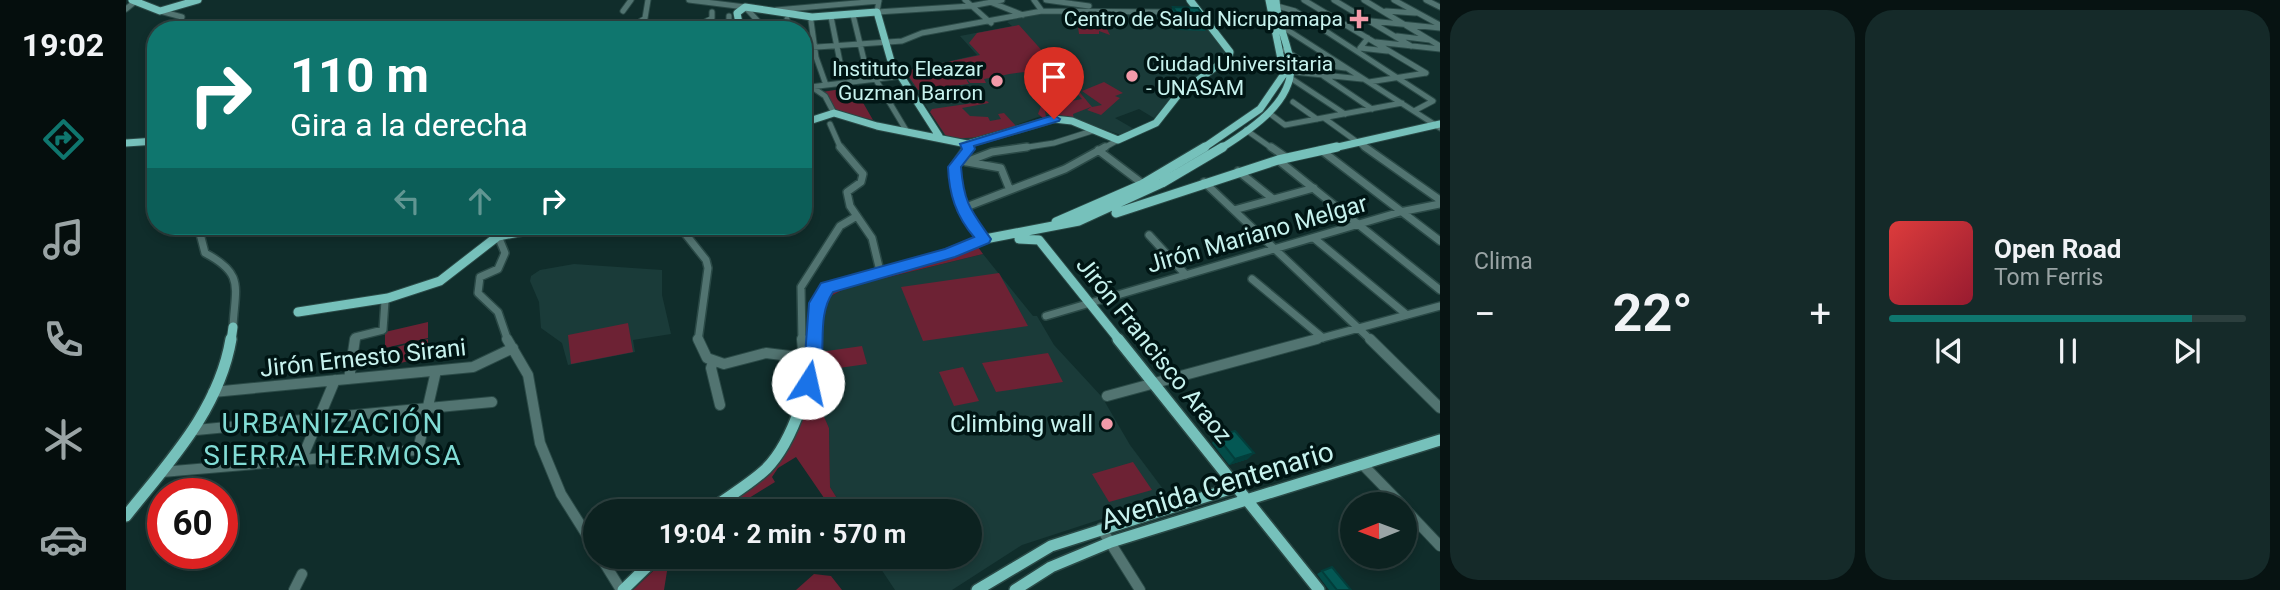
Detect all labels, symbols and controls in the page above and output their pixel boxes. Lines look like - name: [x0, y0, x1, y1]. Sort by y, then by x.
- place label: Centro de Salud Nicrupamapa: [1064, 7, 1343, 31]
- marker: Centro de Salud Nicrupamapa: [1349, 9, 1369, 29]
- text: 19:02: [22, 26, 104, 64]
- text: 110 m: [290, 47, 429, 104]
- pin: [1024, 47, 1084, 119]
- icon: right: [175, 49, 266, 140]
- place label: Ciudad Universitaria - UNASAM: [1146, 52, 1333, 100]
- place label: Instituto Eleazar Guzman Barron: [832, 57, 983, 105]
- icon: arrive: [1035, 58, 1073, 96]
- marker: Ciudad Universitaria - UNASAM: [1124, 68, 1140, 84]
- marker: Instituto Eleazar Guzman Barron: [989, 73, 1005, 89]
- text: Gira a la derecha: [290, 106, 528, 144]
- icon: directions: [39, 115, 88, 164]
- icon: left: [388, 182, 426, 220]
- icon: ahead: [461, 182, 499, 220]
- icon: right: [534, 182, 572, 220]
- street label: Jirón Mariano Melgar: [1144, 189, 1370, 279]
- icon: music: [39, 215, 88, 264]
- text: Open Road: [1994, 234, 2122, 264]
- text: Clima: [1474, 248, 1533, 275]
- street label: Jirón Francisco Araoz: [1070, 251, 1238, 449]
- text: Tom Ferris: [1994, 264, 2103, 291]
- text: 22°: [1613, 283, 1693, 344]
- text: −: [1474, 292, 1496, 336]
- text: +: [1809, 292, 1831, 336]
- icon: phone: [39, 315, 88, 364]
- icon: previous: [1930, 332, 1968, 370]
- icon: pause: [2049, 332, 2087, 370]
- icon: next: [2168, 332, 2206, 370]
- street label: Jirón Ernesto Sirani: [259, 333, 467, 383]
- position arrow: [771, 346, 845, 420]
- district label: URBANIZACIÓN SIERRA HERMOSA: [203, 407, 463, 472]
- place label: Climbing wall: [950, 410, 1093, 438]
- icon: climate: [39, 415, 88, 464]
- marker: Climbing wall: [1099, 416, 1115, 432]
- street label: Avenida Centenario: [1097, 434, 1337, 537]
- speed limit sign: 60: [147, 478, 238, 569]
- north arrow: [1340, 492, 1418, 569]
- map controls: [1340, 492, 1417, 569]
- icon: car: [39, 515, 88, 564]
- text: 19:04 · 2 min · 570 m: [659, 519, 906, 549]

